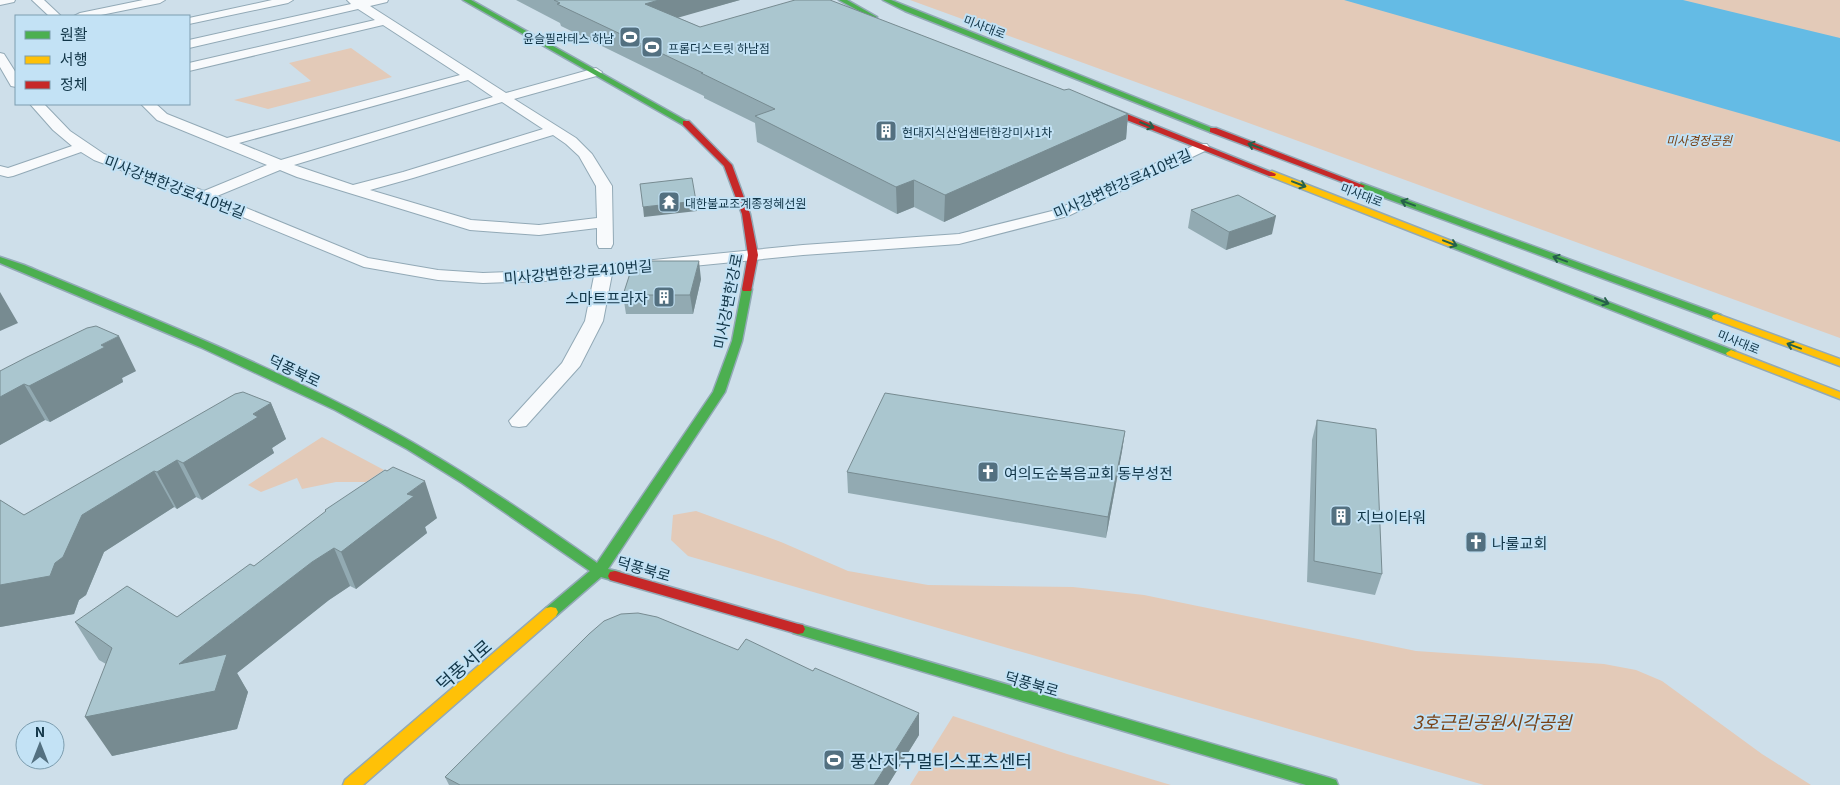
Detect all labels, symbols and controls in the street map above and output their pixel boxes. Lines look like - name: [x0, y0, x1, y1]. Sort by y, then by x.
- street label: 미사대로: [961, 10, 1009, 42]
- legend: [15, 15, 190, 105]
- text: 원활: [60, 23, 88, 44]
- sports icon: 윤슬필라테스 하남: [618, 25, 642, 49]
- place label: 윤슬필라테스 하남: [523, 29, 614, 46]
- sports icon: 프롬더스트릿 하남점: [640, 35, 664, 59]
- place label: 프롬더스트릿 하남점: [668, 39, 770, 56]
- text: 서행: [60, 48, 88, 69]
- text: 정체: [60, 73, 88, 94]
- building icon: 현대지식산업센터한강미사1차: [874, 119, 898, 143]
- one-way arrow: [1139, 121, 1154, 130]
- place label: 현대지식산업센터한강미사1차: [902, 123, 1052, 140]
- park label: 미사경정공원: [1666, 131, 1733, 148]
- one-way arrow: [1248, 141, 1263, 150]
- street label: 미사강변한강로410번길: [1050, 143, 1194, 223]
- street label: 미사강변한강로410번길: [102, 149, 248, 223]
- street label: 미사대로: [1338, 178, 1386, 210]
- one-way arrow: [1291, 180, 1306, 189]
- temple icon: 대한불교조계종정혜선원: [657, 190, 681, 214]
- place label: 대한불교조계종정혜선원: [685, 194, 806, 211]
- one-way arrow: [1400, 198, 1416, 207]
- one-way arrow: [1442, 239, 1457, 248]
- street label: 미사강변한강로: [707, 252, 747, 350]
- street label: 미사강변한강로410번길: [503, 254, 653, 288]
- one-way arrow: [1553, 254, 1568, 263]
- building icon: 스마트프라자: [652, 285, 676, 309]
- place label: 스마트프라자: [565, 287, 648, 308]
- one-way arrow: [1594, 297, 1609, 307]
- street label: 미사대로: [1715, 325, 1763, 357]
- one-way arrow: [1787, 341, 1802, 350]
- street label: 덕풍북로: [266, 349, 324, 391]
- church icon: 여의도순복음교회 동부성전: [976, 460, 1000, 484]
- place label: 여의도순복음교회 동부성전: [1004, 462, 1173, 483]
- building icon: 지브이타워: [1329, 504, 1353, 528]
- place label: 지브이타워: [1357, 506, 1426, 527]
- church icon: 나룰교회: [1464, 530, 1488, 554]
- place label: 나룰교회: [1492, 532, 1547, 553]
- street label: 덕풍북로: [615, 550, 673, 586]
- street label: 덕풍서로: [429, 632, 497, 696]
- street label: 덕풍북로: [1003, 665, 1061, 701]
- park label: 3호근린공원시각공원: [1412, 708, 1573, 734]
- north arrow: [15, 720, 65, 770]
- text: N: [35, 721, 45, 741]
- place label: 풍산지구멀티스포츠센터: [850, 747, 1032, 773]
- sports icon: 풍산지구멀티스포츠센터: [822, 748, 846, 772]

